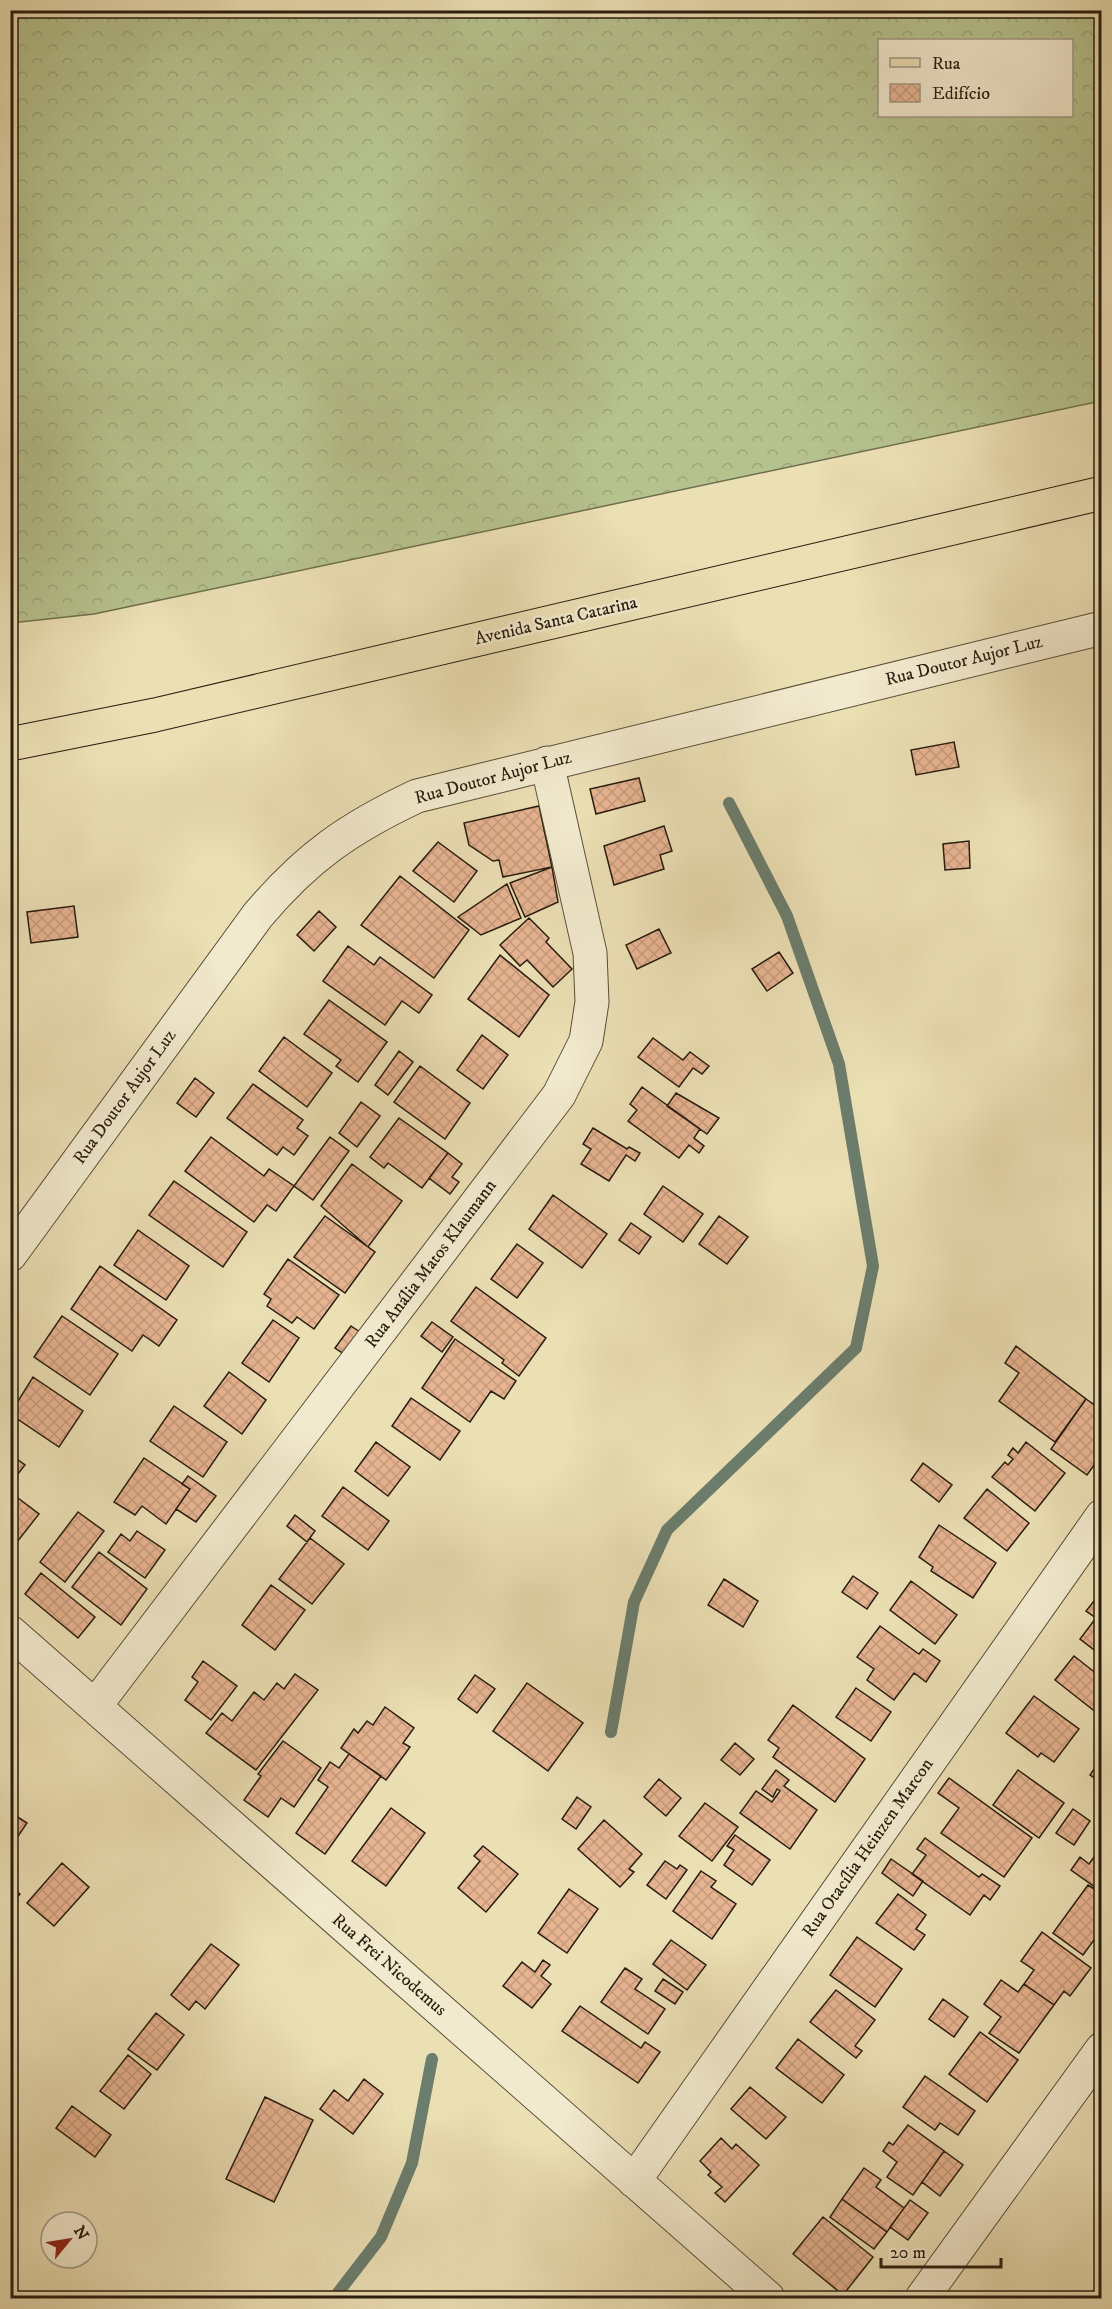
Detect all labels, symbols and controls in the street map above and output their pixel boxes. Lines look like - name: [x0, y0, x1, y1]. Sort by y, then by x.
- legend: [878, 39, 1073, 117]
- text: Rua: [932, 53, 961, 75]
- text: Edifício: [932, 83, 990, 105]
- street label: Avenida Santa Catarina: [473, 592, 640, 650]
- street label: Rua Doutor Aujor Luz: [883, 631, 1045, 691]
- street label: Rua Doutor Aujor Luz: [412, 746, 574, 809]
- street label: Rua Doutor Aujor Luz: [69, 1025, 181, 1169]
- street label: Rua Anália Matos Klaumann: [361, 1175, 502, 1353]
- street label: Rua Otacília Heinzen Marcon: [798, 1754, 939, 1942]
- street label: Rua Frei Nicodemus: [327, 1909, 451, 2021]
- north arrow: [39, 2210, 99, 2270]
- text: N: [69, 2222, 93, 2244]
- scale bar: [881, 2231, 1001, 2269]
- text: 20 m: [890, 2242, 926, 2264]

